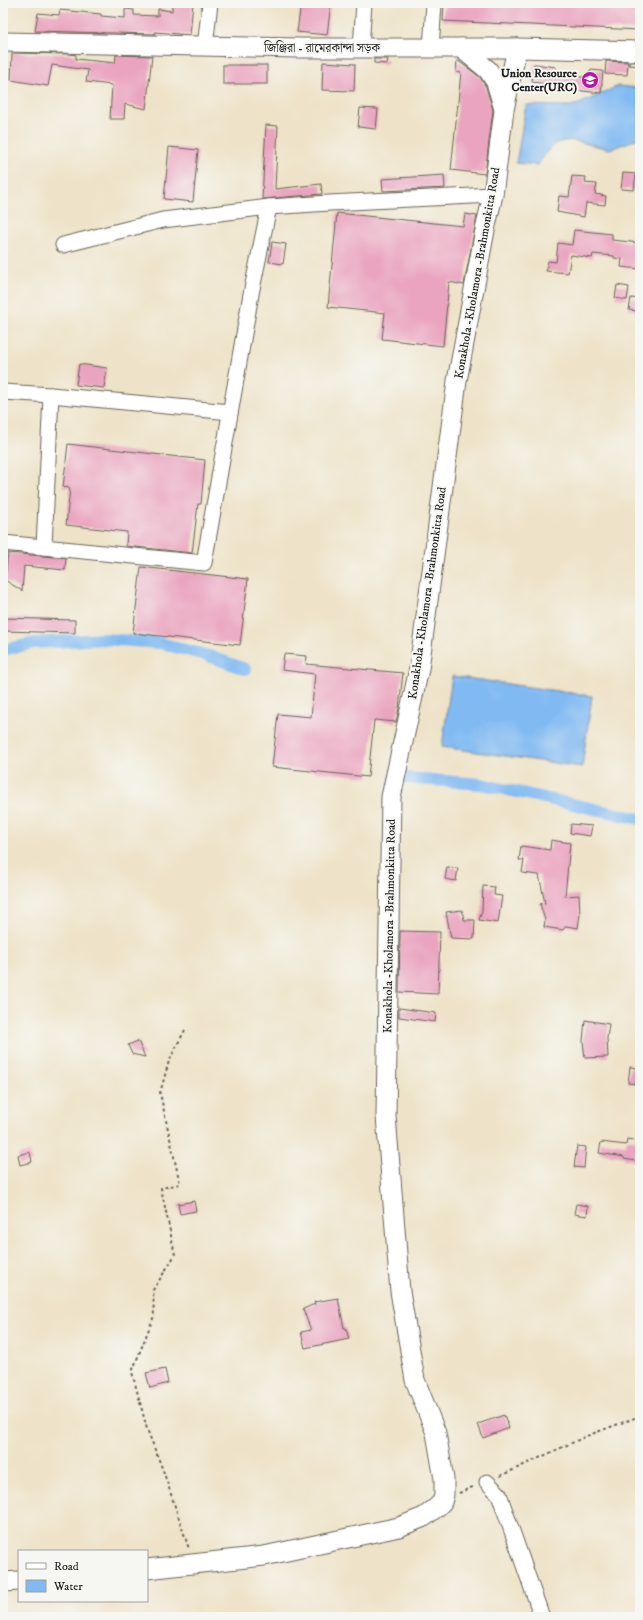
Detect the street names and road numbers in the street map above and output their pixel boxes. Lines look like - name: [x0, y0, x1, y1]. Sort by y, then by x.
- street label: জিঞ্জিরা - রামেরকান্দা সড়ক: [263, 40, 380, 56]
- street label: Konakhola -Kholamora -Brahmonkitta Road: [452, 166, 503, 380]
- street label: Konakhola -Kholamora -Brahmonkitta Road: [405, 486, 450, 700]
- street label: Konakhola -Kholamora -Brahmonkitta Road: [380, 819, 399, 1033]

